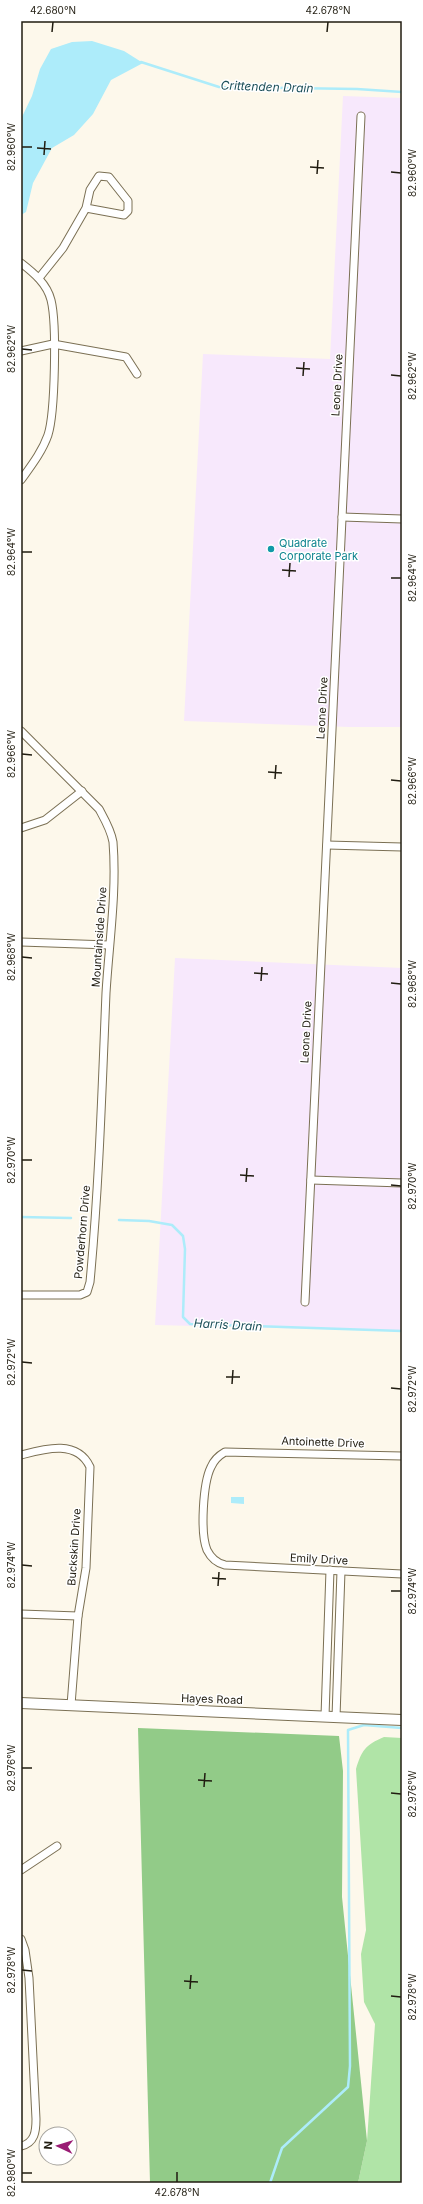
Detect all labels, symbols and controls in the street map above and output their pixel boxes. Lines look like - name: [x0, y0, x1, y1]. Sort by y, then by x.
- text: 42.680°N: [30, 4, 76, 16]
- text: 42.678°N: [305, 4, 351, 16]
- water label: Crittenden Drain: [220, 77, 314, 96]
- text: 82.960°W: [5, 123, 17, 171]
- text: 82.960°W: [406, 149, 418, 197]
- text: 82.962°W: [5, 325, 17, 373]
- text: 82.962°W: [406, 352, 418, 400]
- street label: Leone Drive: [328, 353, 346, 417]
- text: 82.964°W: [5, 528, 17, 576]
- place label: Quadrate Corporate Park: [279, 536, 358, 563]
- marker: Quadrate Corporate Park: [266, 544, 276, 554]
- text: 82.964°W: [406, 554, 418, 602]
- street label: Leone Drive: [313, 676, 331, 740]
- text: 82.966°W: [5, 730, 17, 778]
- text: 82.966°W: [406, 757, 418, 805]
- street label: Mountainside Drive: [89, 886, 109, 988]
- text: 82.968°W: [5, 933, 17, 981]
- text: 82.968°W: [406, 960, 418, 1008]
- street label: Leone Drive: [297, 1000, 315, 1064]
- text: 82.970°W: [5, 1136, 17, 1184]
- text: 82.970°W: [406, 1162, 418, 1210]
- street label: Powderhorn Drive: [71, 1185, 93, 1279]
- water label: Harris Drain: [193, 1315, 263, 1334]
- text: 82.972°W: [5, 1338, 17, 1386]
- text: 82.972°W: [406, 1365, 418, 1413]
- street label: Antoinette Drive: [281, 1434, 365, 1450]
- street label: Buckskin Drive: [64, 1508, 84, 1586]
- text: 82.974°W: [5, 1541, 17, 1588]
- street label: Emily Drive: [290, 1550, 348, 1568]
- text: 82.974°W: [406, 1567, 418, 1614]
- street label: Hayes Road: [181, 1691, 243, 1707]
- text: 82.976°W: [5, 1744, 17, 1792]
- text: 82.976°W: [406, 1770, 418, 1818]
- text: 82.978°W: [5, 1946, 17, 1994]
- text: 82.978°W: [406, 1973, 418, 2021]
- north arrow: [38, 2126, 78, 2166]
- text: N: [41, 2141, 55, 2150]
- text: 82.980°W: [5, 2149, 17, 2197]
- text: 42.678°N: [154, 2186, 200, 2198]

